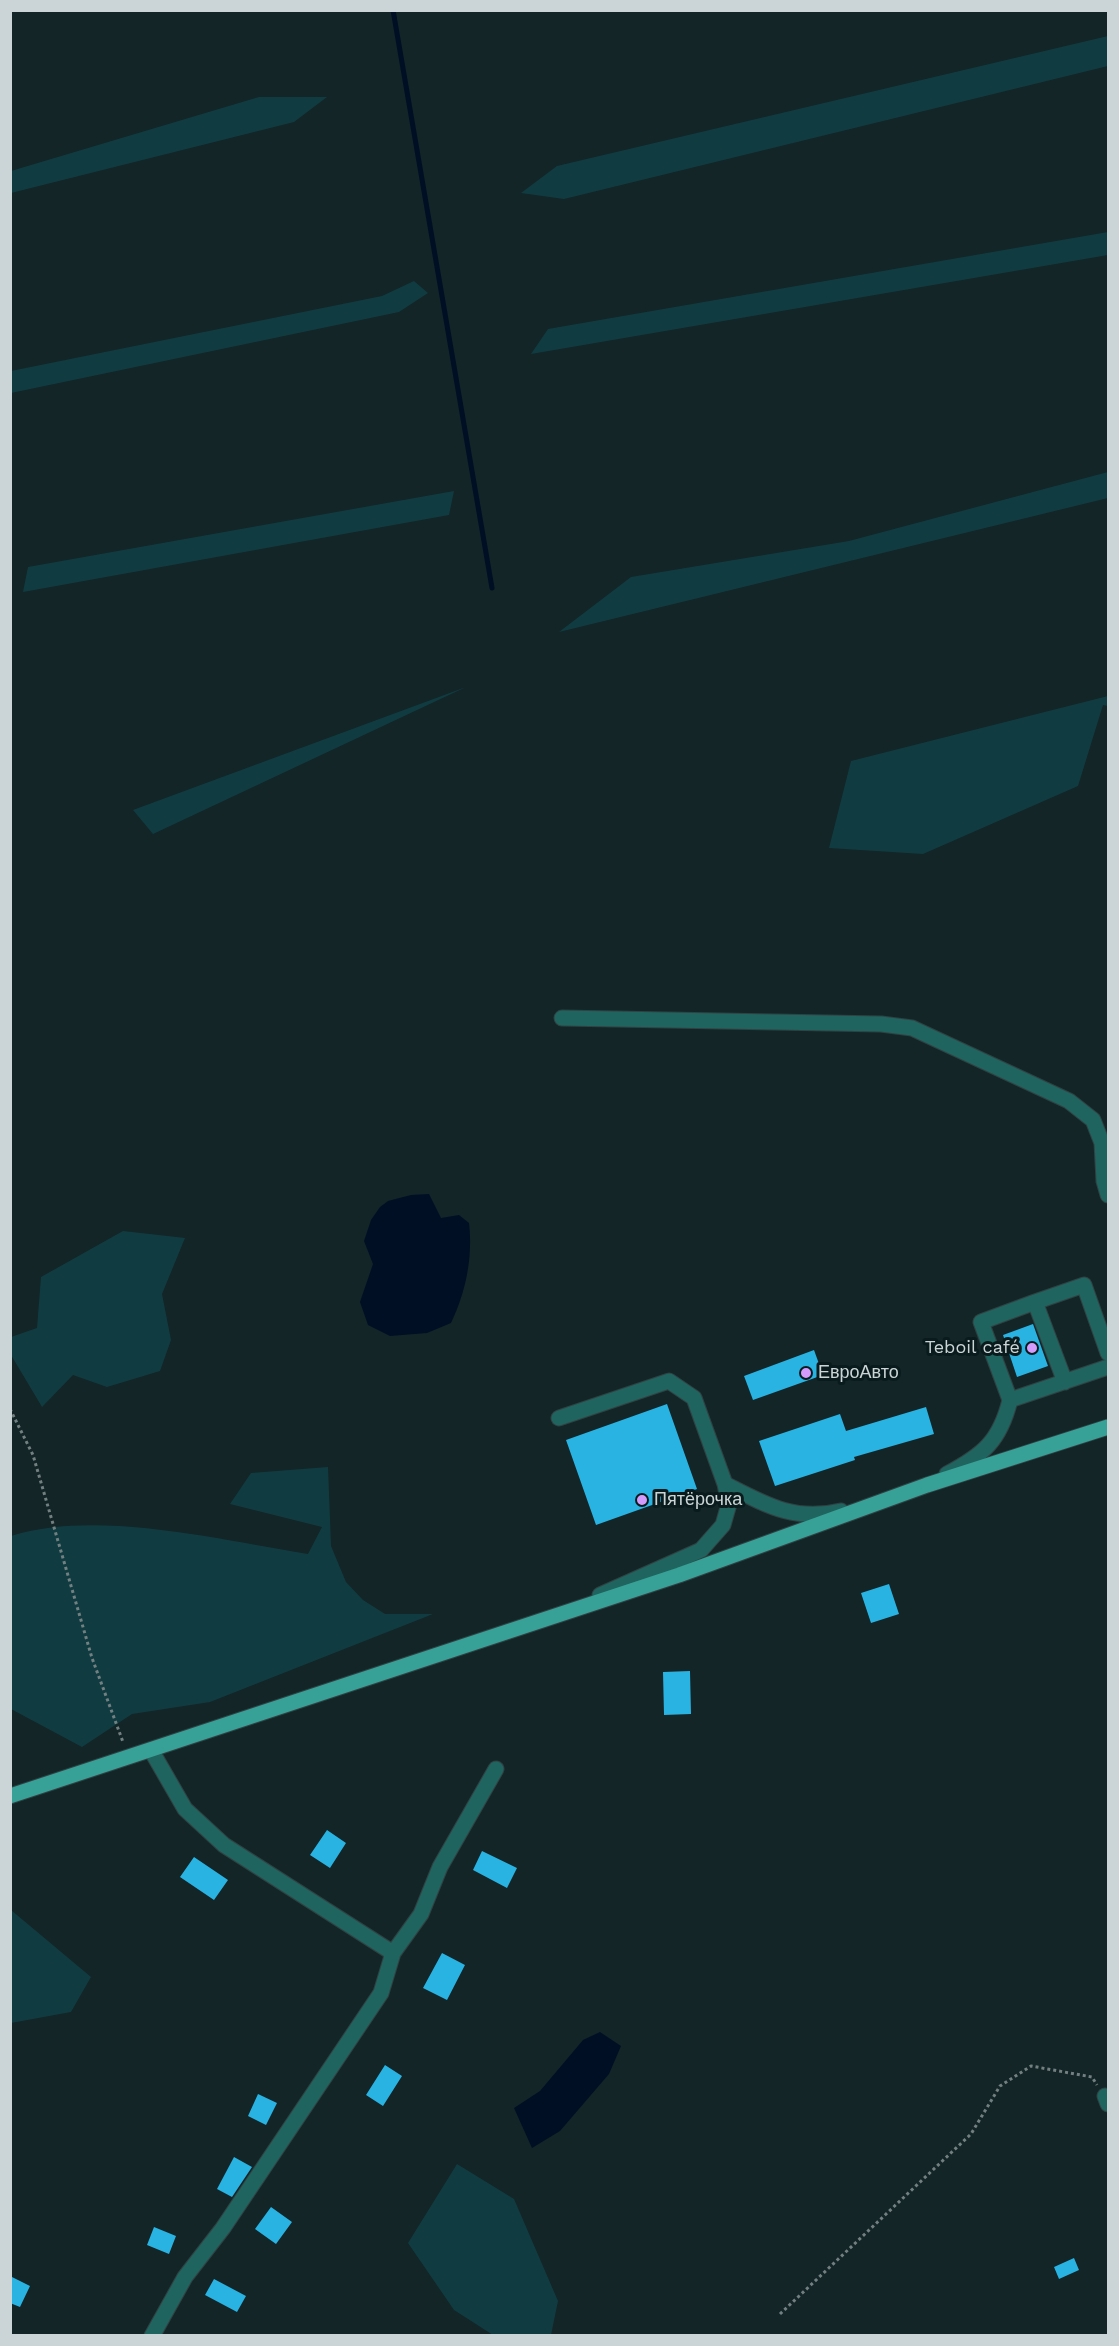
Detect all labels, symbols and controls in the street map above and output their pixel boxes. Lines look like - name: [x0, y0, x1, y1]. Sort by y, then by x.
- place label: Teboil café: [925, 1337, 1020, 1359]
- marker: Teboil café: [1025, 1341, 1039, 1355]
- place label: ЕвроАвто: [818, 1362, 899, 1384]
- marker: ЕвроАвто: [799, 1366, 813, 1380]
- place label: Пятёрочка: [654, 1489, 742, 1511]
- marker: Пятёрочка: [635, 1493, 649, 1507]

